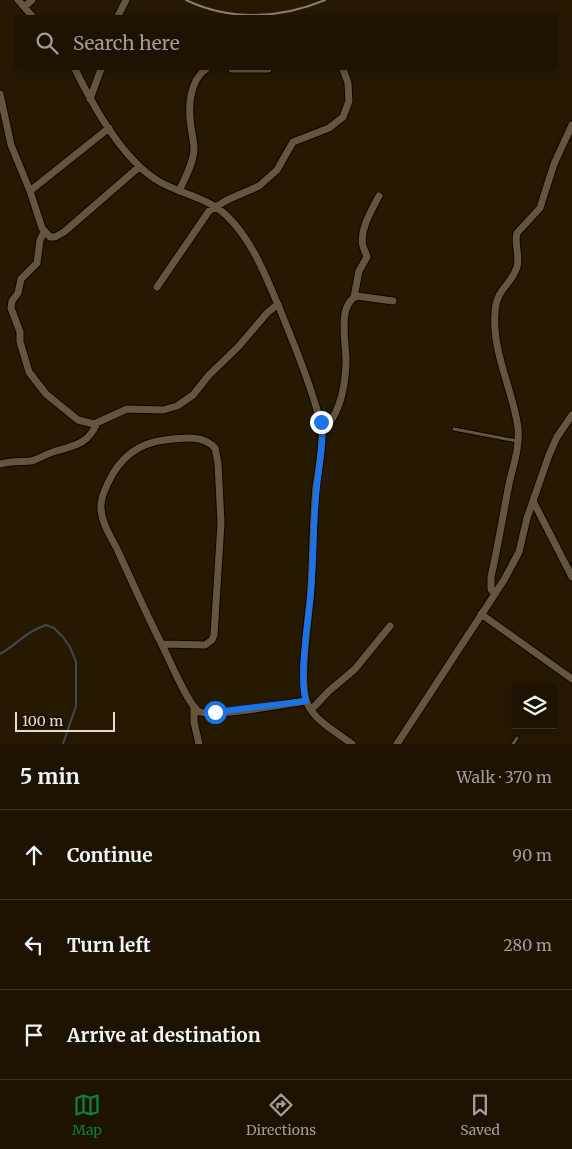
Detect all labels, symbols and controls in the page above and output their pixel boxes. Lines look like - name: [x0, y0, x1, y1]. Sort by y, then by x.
- search box: [15, 15, 557, 70]
- icon: search: [33, 29, 61, 57]
- text: Search here: [73, 31, 180, 55]
- route end: [310, 411, 333, 434]
- map controls: [512, 684, 557, 729]
- button: layers: [512, 684, 557, 729]
- route start: [204, 701, 227, 724]
- scale bar: [15, 709, 115, 732]
- text: 100 m: [22, 712, 63, 730]
- text: 5 min: [20, 763, 80, 790]
- text: Walk · 370 m: [456, 767, 552, 787]
- icon: ahead: [20, 841, 48, 869]
- text: Continue: [67, 843, 153, 867]
- text: 90 m: [512, 845, 552, 865]
- icon: left: [20, 931, 48, 959]
- text: Turn left: [67, 933, 151, 957]
- text: 280 m: [503, 935, 552, 955]
- icon: arrive: [20, 1021, 48, 1049]
- text: Arrive at destination: [67, 1023, 261, 1047]
- tab: Map: [72, 1091, 102, 1139]
- tab: Directions: [246, 1091, 316, 1139]
- tab: Saved: [460, 1091, 500, 1139]

